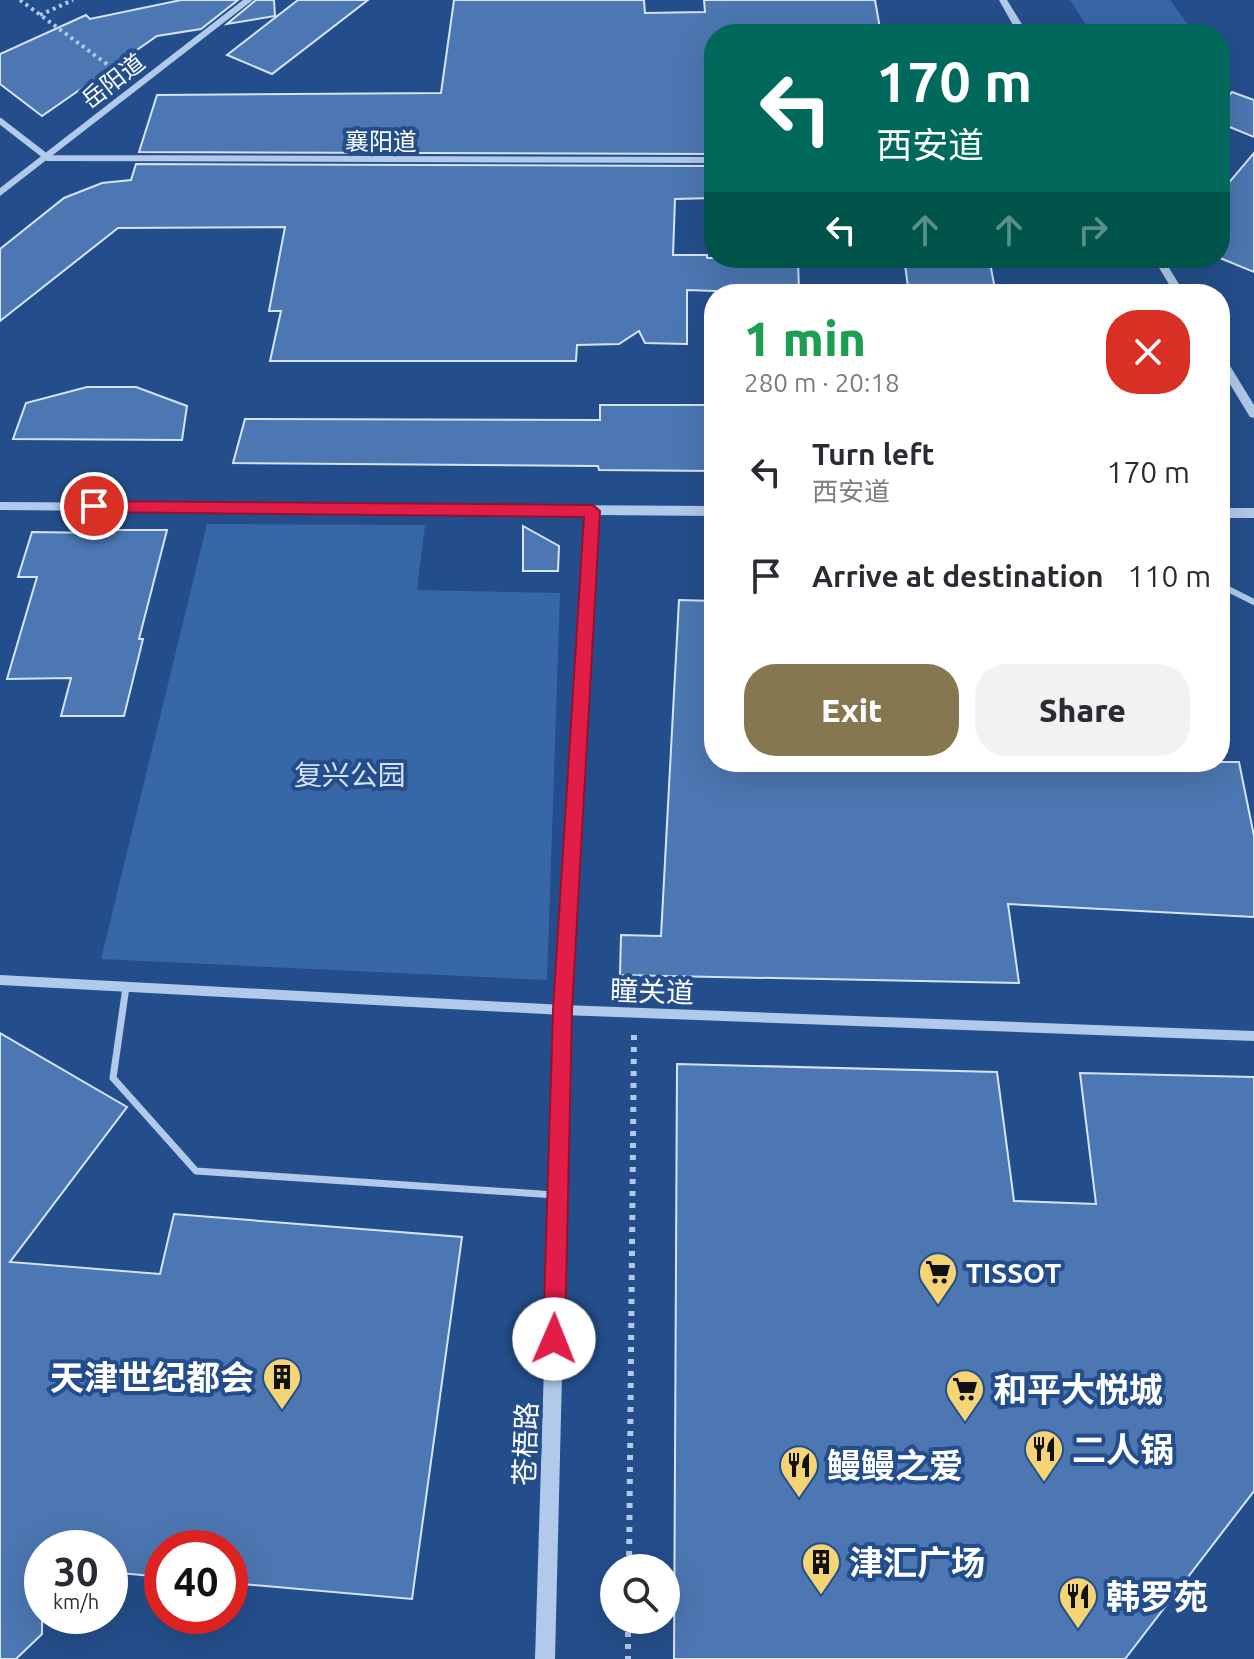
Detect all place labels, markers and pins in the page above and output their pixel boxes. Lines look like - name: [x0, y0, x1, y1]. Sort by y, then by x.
- pin: [60, 472, 128, 540]
- supermarket icon: TISSOT: [917, 1251, 959, 1306]
- place label: TISSOT: [966, 1257, 1061, 1288]
- building icon: 天津世纪都会: [261, 1356, 303, 1411]
- place label: 天津世纪都会: [50, 1358, 254, 1396]
- supermarket icon: 和平大悦城: [944, 1368, 986, 1423]
- place label: 和平大悦城: [993, 1370, 1163, 1408]
- restaurant icon: 二人锅: [1023, 1428, 1065, 1483]
- place label: 二人锅: [1072, 1430, 1174, 1468]
- restaurant icon: 鳗鳗之爱: [778, 1444, 820, 1499]
- place label: 鳗鳗之爱: [827, 1446, 963, 1484]
- building icon: 津汇广场: [800, 1541, 842, 1596]
- place label: 津汇广场: [849, 1543, 985, 1581]
- restaurant icon: 韩罗苑: [1057, 1575, 1099, 1630]
- place label: 韩罗苑: [1106, 1577, 1208, 1615]

